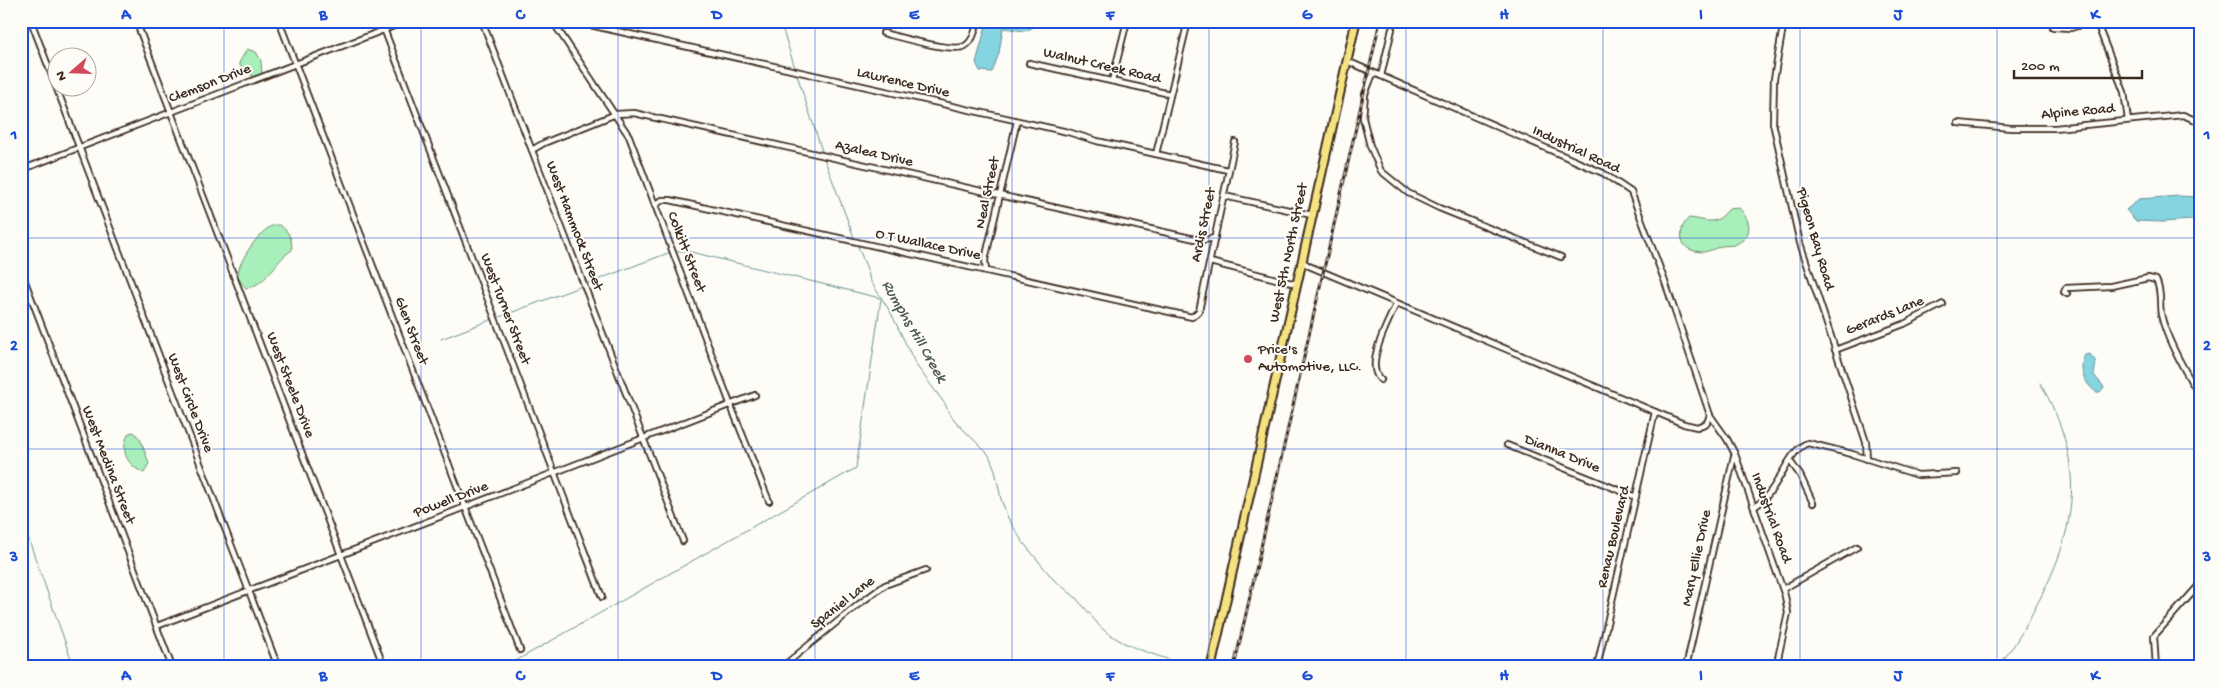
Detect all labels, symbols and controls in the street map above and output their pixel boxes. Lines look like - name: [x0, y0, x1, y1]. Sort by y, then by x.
- text: A: [120, 7, 132, 26]
- text: B: [318, 7, 328, 26]
- text: C: [515, 7, 526, 26]
- text: D: [710, 7, 723, 26]
- text: E: [909, 7, 920, 26]
- text: F: [1105, 7, 1116, 26]
- text: G: [1302, 7, 1313, 26]
- text: H: [1499, 7, 1509, 26]
- text: I: [1699, 7, 1703, 26]
- text: J: [1893, 7, 1904, 26]
- text: K: [2090, 7, 2102, 26]
- street label: Walnut Creek Road: [1041, 44, 1164, 89]
- north arrow: [48, 48, 98, 98]
- scale bar: [2014, 48, 2141, 80]
- text: 200 m: [2021, 58, 2060, 76]
- street label: Clemson Drive: [166, 60, 254, 108]
- street label: Lawrence Drive: [855, 64, 951, 102]
- text: N: [53, 68, 72, 83]
- street label: Alpine Road: [2040, 100, 2117, 124]
- street label: Industrial Road: [1529, 122, 1624, 179]
- text: 1: [10, 127, 17, 146]
- text: 1: [2203, 127, 2210, 146]
- street label: Azalea Drive: [833, 136, 915, 172]
- street label: Neal Street: [972, 154, 1005, 230]
- street label: West Hammock Street: [541, 159, 608, 295]
- street label: West 5th North Street: [1265, 180, 1313, 324]
- street label: Ardis Street: [1187, 184, 1221, 264]
- street label: Pigeon Bay Road: [1791, 185, 1839, 294]
- street label: Colkitt Street: [662, 209, 710, 297]
- street label: O T Wallace Drive: [874, 225, 982, 265]
- street label: West Turner Street: [476, 251, 535, 369]
- water label: Rumphs Hill Creek: [876, 278, 951, 388]
- street label: Gerards Lane: [1843, 292, 1927, 340]
- street label: Glen Street: [390, 295, 433, 369]
- street label: West Steele Drive: [262, 330, 318, 441]
- text: 2: [10, 338, 18, 357]
- text: 2: [2203, 338, 2211, 357]
- place label: Price's Automotive, LLC.: [1257, 341, 1362, 376]
- street label: West Circle Drive: [163, 351, 217, 455]
- marker: Price's Automotive, LLC.: [1242, 353, 1254, 365]
- street label: West Medina Street: [77, 403, 139, 528]
- street label: Dianna Drive: [1521, 430, 1603, 477]
- street label: Industrial Road: [1746, 470, 1796, 567]
- street label: Powell Drive: [410, 477, 491, 523]
- street label: Renau Boulevard: [1594, 483, 1635, 590]
- street label: Mary Ellie Drive: [1678, 508, 1716, 608]
- text: 3: [9, 549, 18, 568]
- text: 3: [2202, 549, 2211, 568]
- street label: Spaniel Lane: [807, 572, 879, 634]
- text: A: [120, 668, 132, 687]
- text: B: [318, 668, 328, 687]
- text: C: [515, 668, 526, 687]
- text: D: [710, 668, 723, 687]
- text: E: [909, 668, 920, 687]
- text: F: [1105, 668, 1116, 687]
- text: G: [1302, 668, 1313, 687]
- text: H: [1499, 668, 1509, 687]
- text: I: [1699, 668, 1703, 687]
- text: J: [1893, 668, 1904, 687]
- text: K: [2090, 668, 2102, 687]

